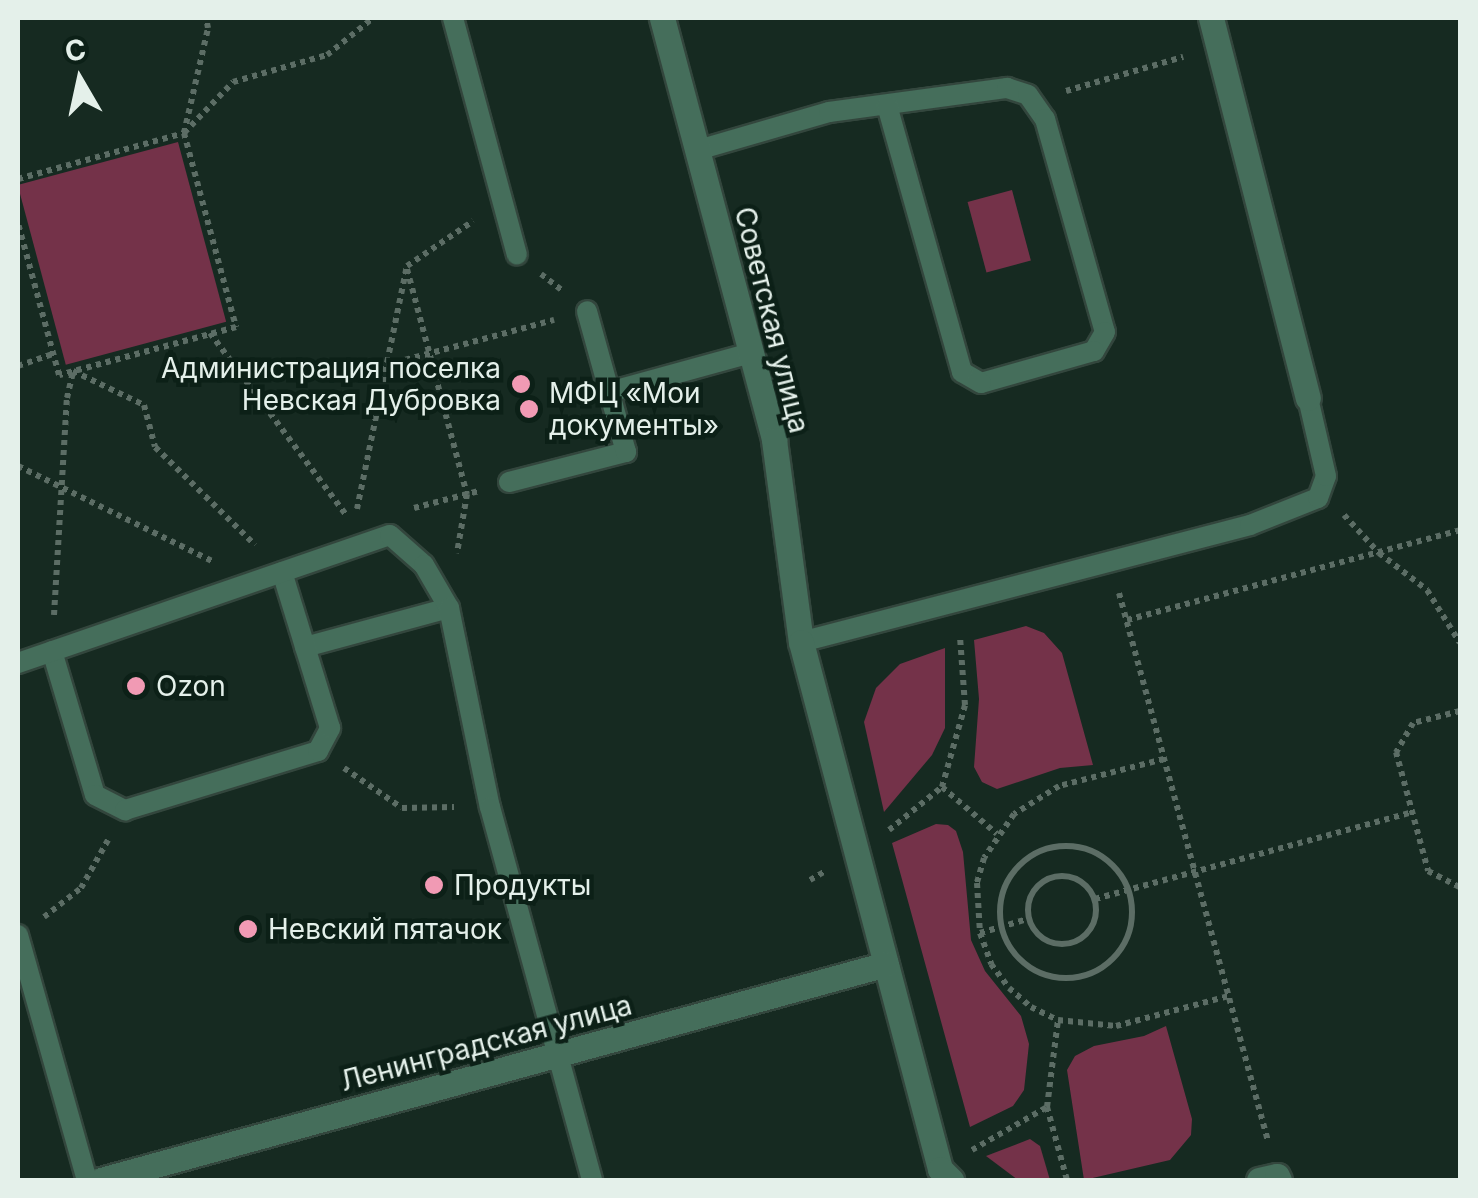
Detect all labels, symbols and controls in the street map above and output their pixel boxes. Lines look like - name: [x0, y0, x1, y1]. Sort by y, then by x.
- north arrow: [30, 30, 130, 130]
- text: С: [62, 32, 88, 69]
- street label: Советская улица: [728, 203, 816, 437]
- place label: Администрация поселка Невская Дубровка: [161, 351, 501, 417]
- marker: Администрация поселка Невская Дубровка: [510, 373, 532, 395]
- place label: МФЦ «Мои документы»: [549, 376, 719, 442]
- marker: МФЦ «Мои документы»: [518, 398, 540, 420]
- place label: Ozon: [156, 669, 226, 703]
- marker: Ozon: [125, 675, 147, 697]
- place label: Продукты: [454, 868, 591, 902]
- marker: Продукты: [423, 874, 445, 896]
- place label: Невский пятачок: [268, 912, 502, 946]
- marker: Невский пятачок: [237, 918, 259, 940]
- street label: Ленинградская улица: [337, 988, 635, 1098]

